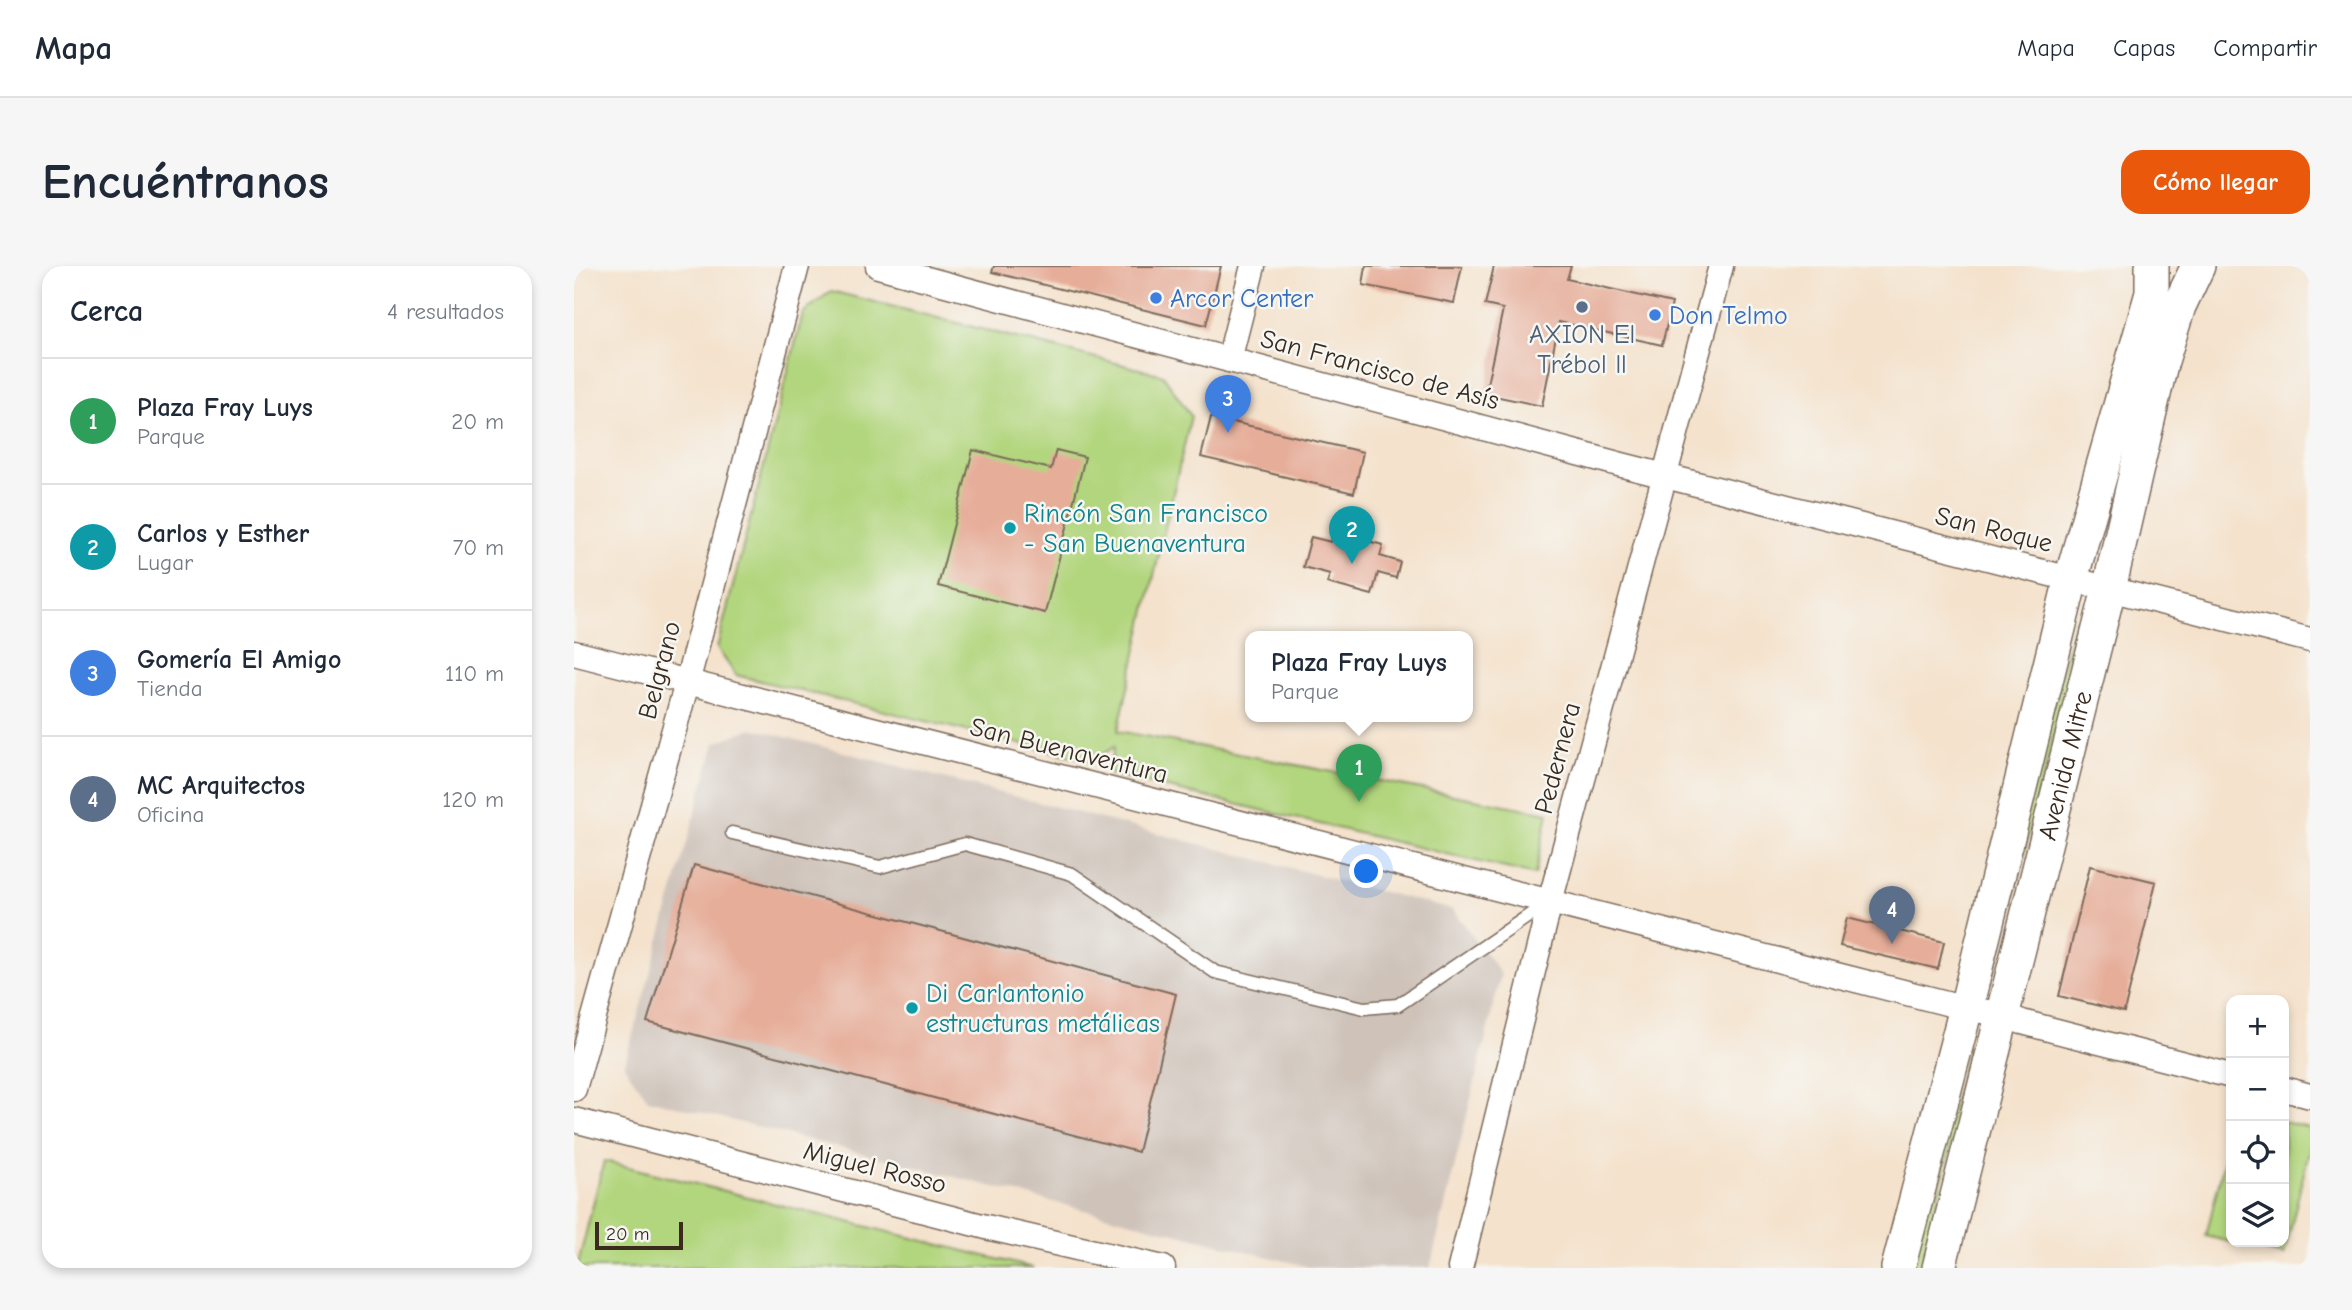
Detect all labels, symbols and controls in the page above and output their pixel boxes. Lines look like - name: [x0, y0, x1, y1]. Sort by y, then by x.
- text: Mapa: [35, 29, 112, 67]
- text: Mapa: [2017, 34, 2075, 62]
- text: Capas: [2113, 34, 2175, 62]
- text: Compartir: [2213, 34, 2317, 62]
- button: Cómo llegar: [2121, 150, 2310, 214]
- text: Encuéntranos: [42, 154, 329, 210]
- place label: Arcor Center: [1170, 284, 1314, 314]
- marker: Arcor Center: [1148, 290, 1164, 306]
- text: Cerca: [70, 294, 143, 329]
- text: 4 resultados: [387, 298, 504, 325]
- marker: AXION El Trébol ll: [1574, 299, 1590, 315]
- place label: Don Telmo: [1669, 301, 1788, 331]
- marker: Don Telmo: [1647, 307, 1663, 323]
- place label: AXION El Trébol ll: [1529, 320, 1635, 380]
- street label: San Francisco de Asís: [1257, 324, 1502, 416]
- pin: 3: [1205, 375, 1251, 433]
- text: Plaza Fray Luys: [137, 393, 313, 423]
- text: 1: [88, 408, 98, 435]
- text: 20 m: [451, 408, 504, 435]
- text: Parque: [137, 423, 205, 450]
- place label: Rincón San Francisco - San Buenaventura: [1024, 499, 1268, 559]
- street label: San Roque: [1932, 501, 2055, 559]
- pin: 2: [1329, 506, 1375, 564]
- text: Carlos y Esther: [137, 519, 309, 549]
- marker: Rincón San Francisco - San Buenaventura: [1002, 520, 1018, 536]
- text: 2: [87, 534, 99, 561]
- text: 70 m: [452, 534, 504, 561]
- text: Lugar: [137, 549, 193, 576]
- street label: Belgrano: [633, 618, 687, 722]
- popup: [1245, 631, 1473, 722]
- text: Gomería El Amigo: [137, 645, 341, 675]
- text: Plaza Fray Luys: [1271, 648, 1447, 678]
- text: 3: [87, 660, 99, 687]
- text: 110 m: [445, 660, 504, 687]
- text: Tienda: [137, 675, 203, 702]
- text: Parque: [1271, 678, 1339, 705]
- street label: Avenida Mitre: [2033, 688, 2099, 843]
- street label: Pedernera: [1529, 699, 1587, 817]
- street label: San Buenaventura: [967, 712, 1171, 790]
- pin: 1: [1336, 744, 1382, 802]
- text: MC Arquitectos: [137, 771, 305, 801]
- text: 4: [88, 786, 98, 813]
- text: 120 m: [442, 786, 504, 813]
- text: Oficina: [137, 801, 204, 828]
- your location: [1349, 854, 1383, 888]
- pin: 4: [1869, 886, 1915, 944]
- place label: Di Carlantonio estructuras metálicas: [926, 979, 1160, 1039]
- map controls: [2226, 995, 2289, 1247]
- button: +: [2226, 995, 2289, 1058]
- marker: Di Carlantonio estructuras metálicas: [904, 1000, 920, 1016]
- button: −: [2226, 1058, 2289, 1121]
- button: locate: [2226, 1121, 2289, 1184]
- street label: Miguel Rosso: [800, 1136, 949, 1200]
- button: layers: [2226, 1184, 2289, 1247]
- scale bar: [595, 1219, 682, 1251]
- text: 20 m: [606, 1223, 650, 1245]

